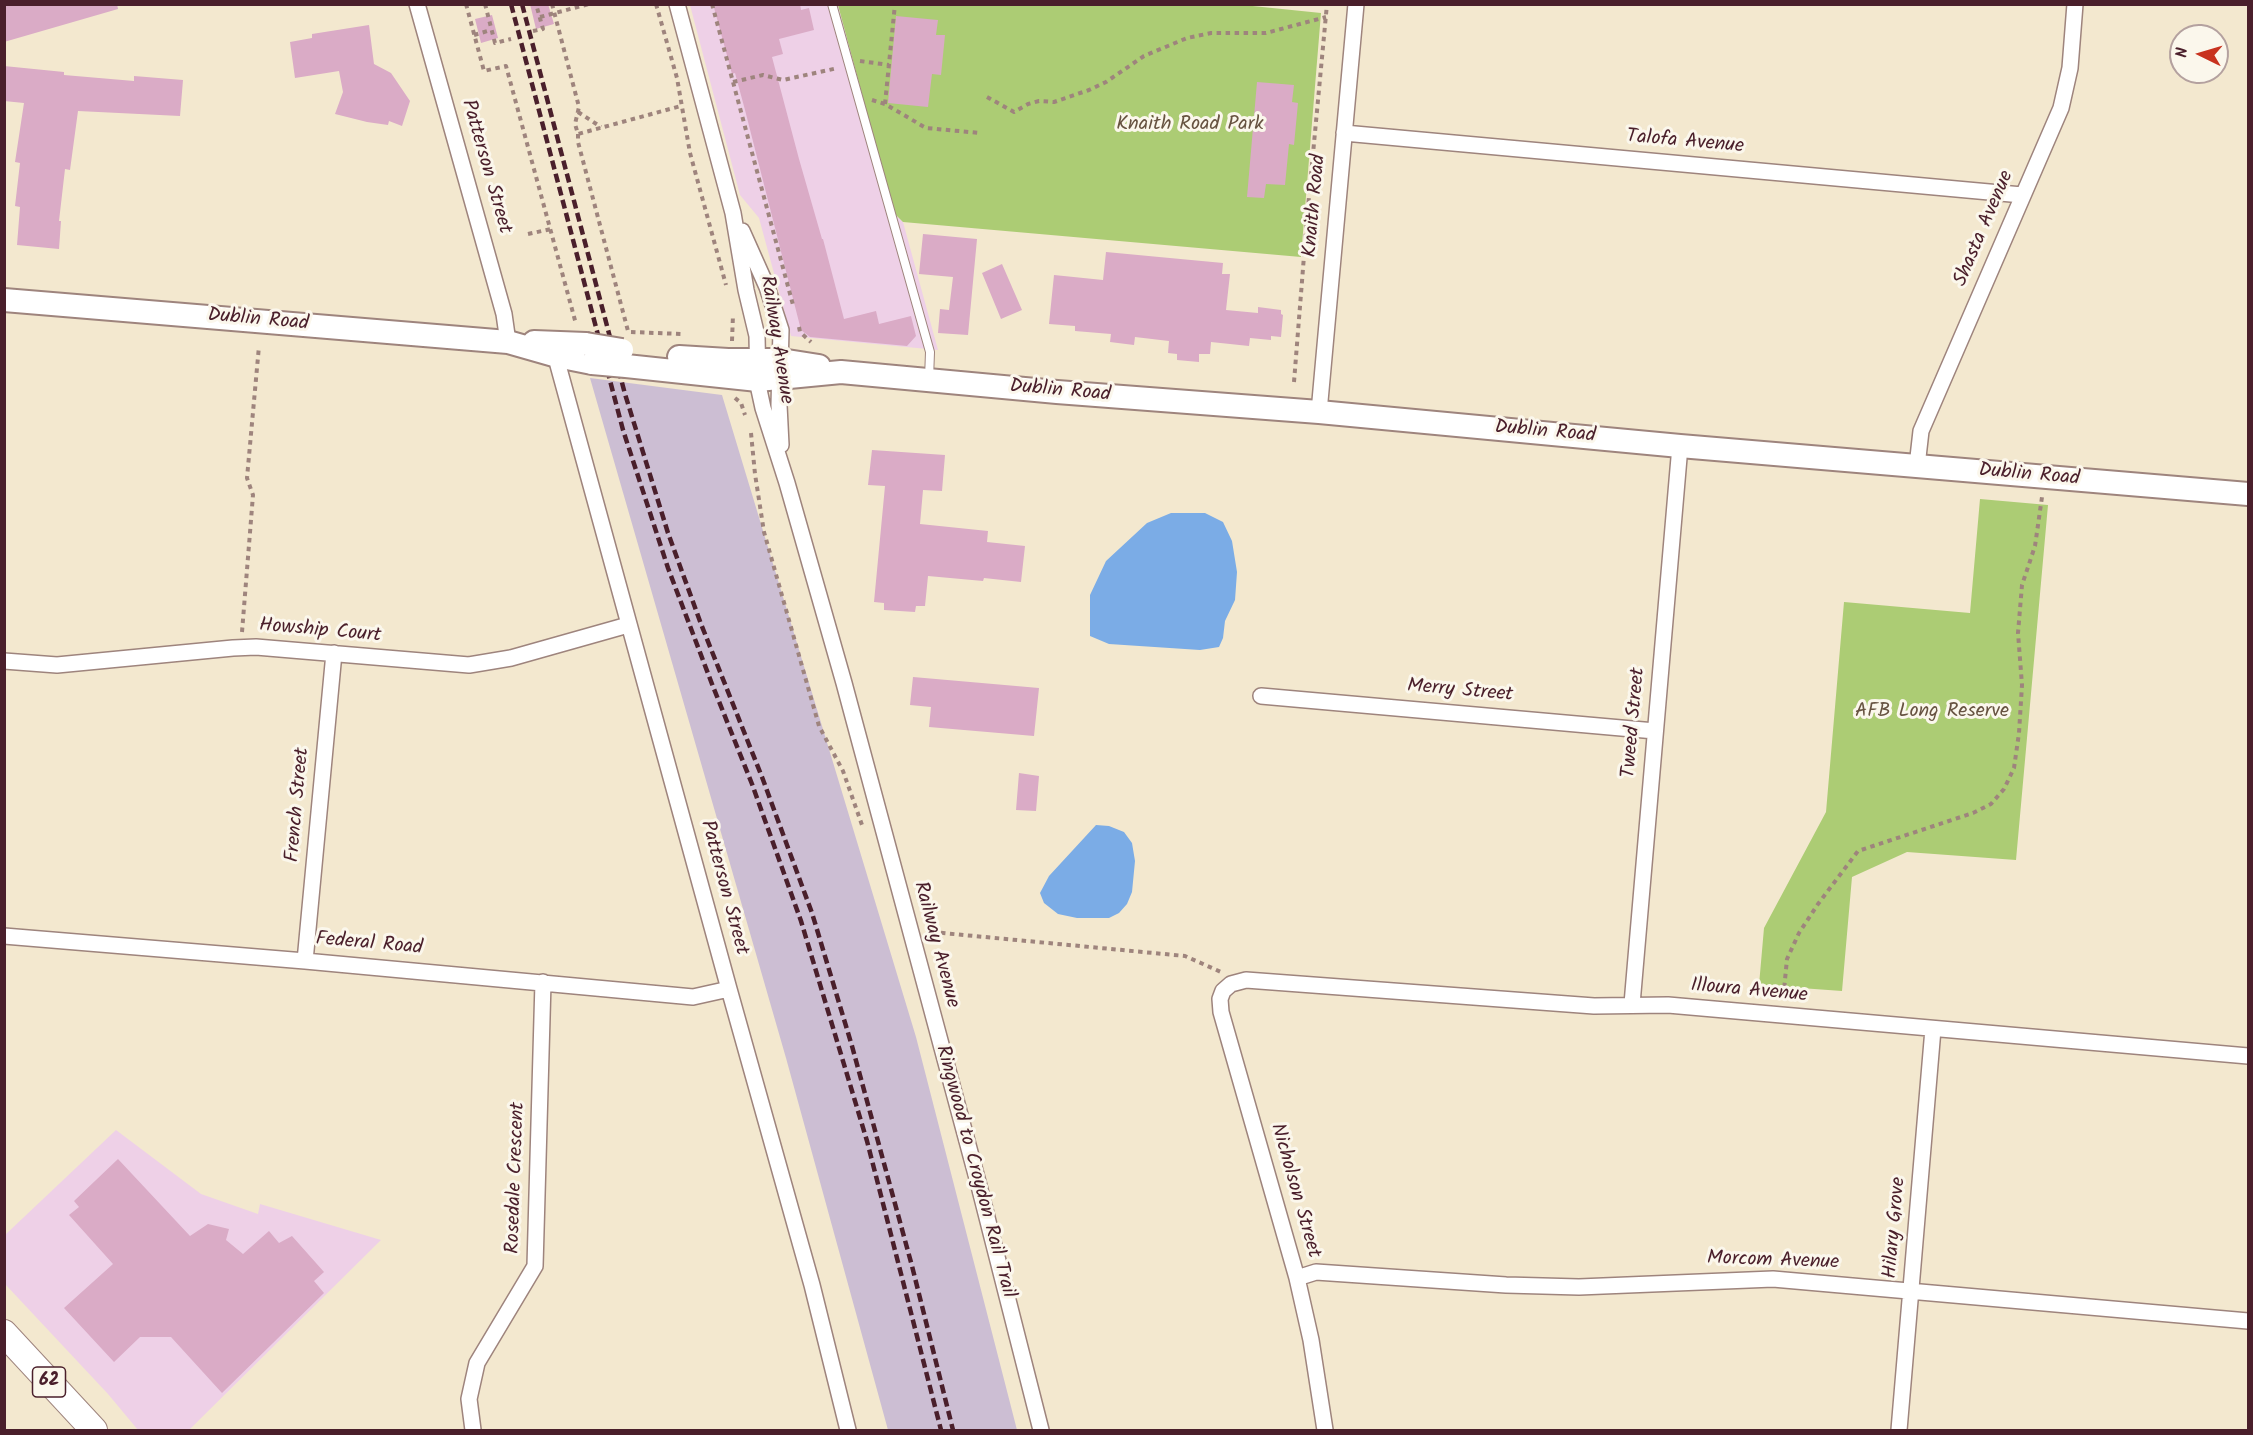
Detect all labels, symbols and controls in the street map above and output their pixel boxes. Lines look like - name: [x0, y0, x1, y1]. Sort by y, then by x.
- north arrow: [2169, 24, 2229, 84]
- text: N: [2170, 46, 2195, 59]
- street label: Patterson Street: [454, 97, 516, 237]
- park label: Knaith Road Park: [1116, 114, 1264, 138]
- street label: Talofa Avenue: [1625, 126, 1745, 160]
- street label: Knaith Road: [1300, 154, 1332, 258]
- street label: Shasta Avenue: [1950, 168, 2020, 290]
- street label: Railway Avenue: [753, 274, 797, 406]
- street label: Dublin Road: [206, 305, 310, 337]
- street label: Dublin Road: [1008, 376, 1112, 408]
- street label: Dublin Road: [1493, 417, 1597, 449]
- street label: Dublin Road: [1977, 460, 2081, 492]
- street label: Howship Court: [258, 615, 382, 649]
- street label: Tweed Street: [1618, 667, 1652, 779]
- street label: Merry Street: [1406, 675, 1514, 709]
- park label: AFB Long Reserve: [1855, 701, 2009, 725]
- street label: French Street: [282, 747, 316, 863]
- street label: Patterson Street: [694, 818, 752, 958]
- street label: Railway Avenue: [907, 879, 963, 1011]
- street label: Federal Road: [314, 928, 424, 962]
- street label: Illoura Avenue: [1689, 975, 1809, 1009]
- street label: Ringwood to Croydon Rail Trail: [929, 1043, 1019, 1301]
- street label: Rosedale Crescent: [502, 1102, 532, 1254]
- street label: Nicholson Street: [1263, 1121, 1325, 1261]
- street label: Hilary Grove: [1880, 1176, 1912, 1280]
- street label: Morcom Avenue: [1707, 1248, 1839, 1276]
- road number: 62: [32, 1367, 66, 1397]

